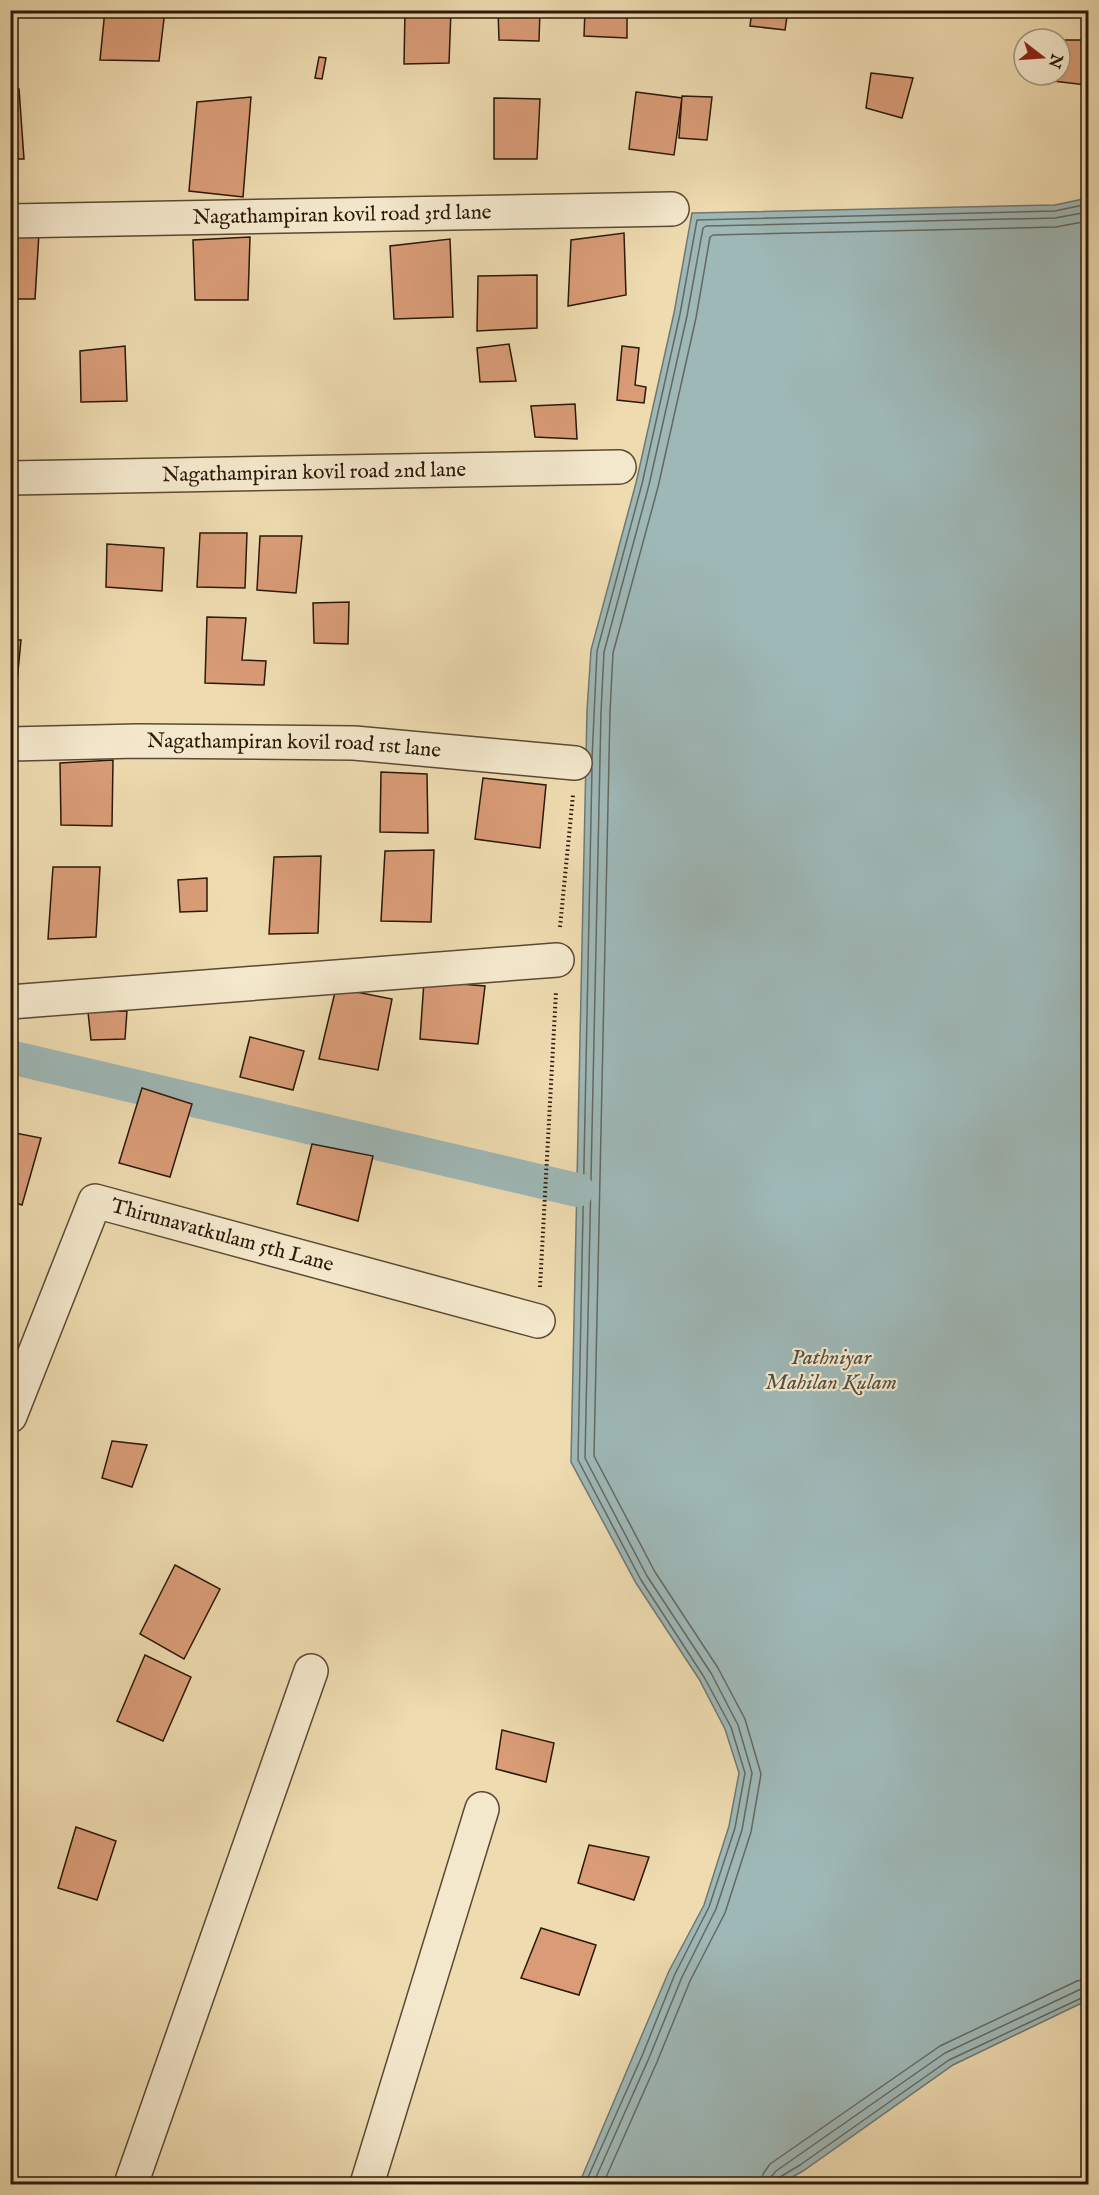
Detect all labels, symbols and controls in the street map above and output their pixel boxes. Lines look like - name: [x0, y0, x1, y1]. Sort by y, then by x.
- north arrow: [1012, 27, 1072, 87]
- text: N: [1043, 50, 1066, 70]
- street label: Nagathampiran kovil road 3rd lane: [192, 199, 492, 231]
- street label: Nagathampiran kovil road 2nd lane: [162, 456, 467, 489]
- street label: Nagathampiran kovil road 1st lane: [147, 728, 442, 764]
- street label: Thirunavatkulam 5th Lane: [108, 1192, 337, 1279]
- water label: Pathniyar Mahilan Kulam: [765, 1344, 897, 1397]

